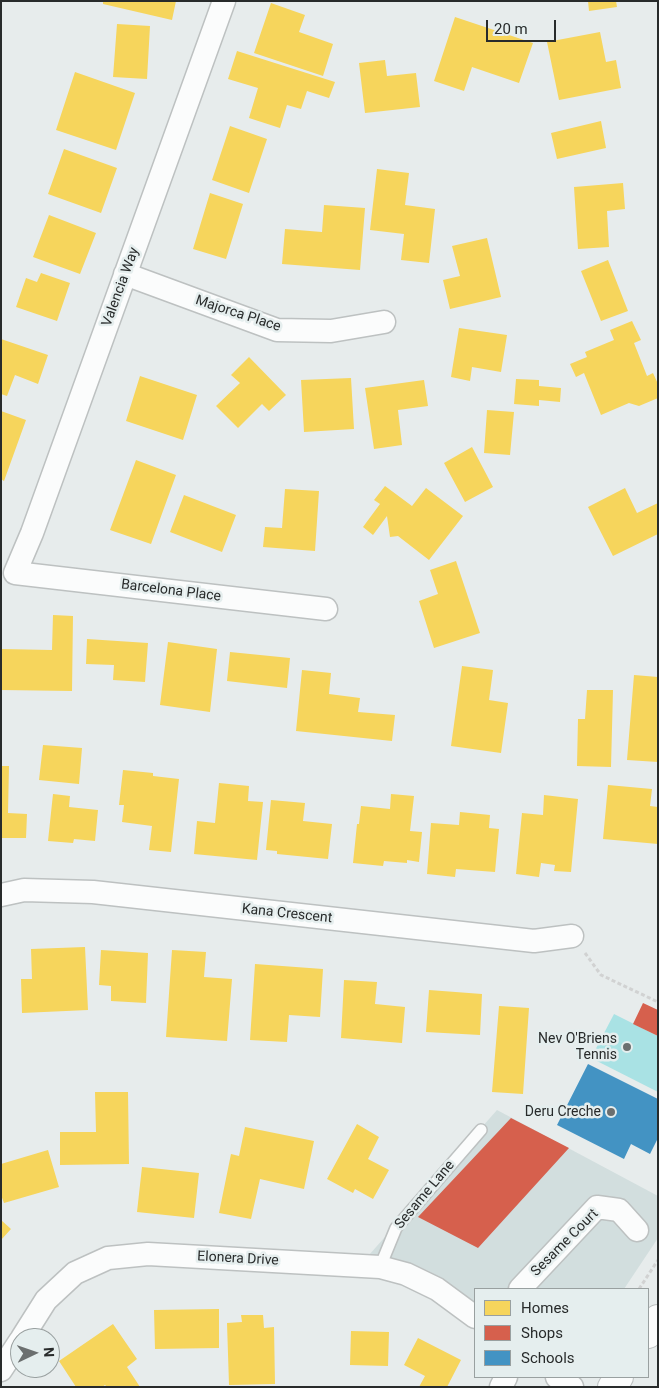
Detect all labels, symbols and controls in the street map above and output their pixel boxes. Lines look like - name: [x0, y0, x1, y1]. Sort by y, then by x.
- scale bar: [489, 10, 559, 42]
- text: 20 m: [494, 20, 528, 38]
- street label: Valencia Way: [99, 245, 143, 329]
- street label: Majorca Place: [193, 292, 283, 336]
- street label: Barcelona Place: [120, 577, 222, 605]
- street label: Kana Crescent: [241, 901, 333, 927]
- place label: Nev O'Briens Tennis: [538, 1031, 617, 1064]
- marker: Nev O'Briens Tennis: [621, 1041, 633, 1053]
- place label: Deru Creche: [525, 1104, 601, 1120]
- marker: Deru Creche: [605, 1106, 617, 1118]
- street label: Sesame Lane: [392, 1157, 458, 1233]
- street label: Sesame Court: [528, 1206, 602, 1280]
- street label: Elonera Drive: [197, 1248, 279, 1270]
- legend: [474, 1288, 649, 1378]
- text: Homes: [521, 1299, 569, 1317]
- text: Shops: [521, 1324, 563, 1342]
- north arrow: [10, 1328, 60, 1378]
- text: N: [41, 1347, 57, 1358]
- text: Schools: [521, 1349, 575, 1367]

